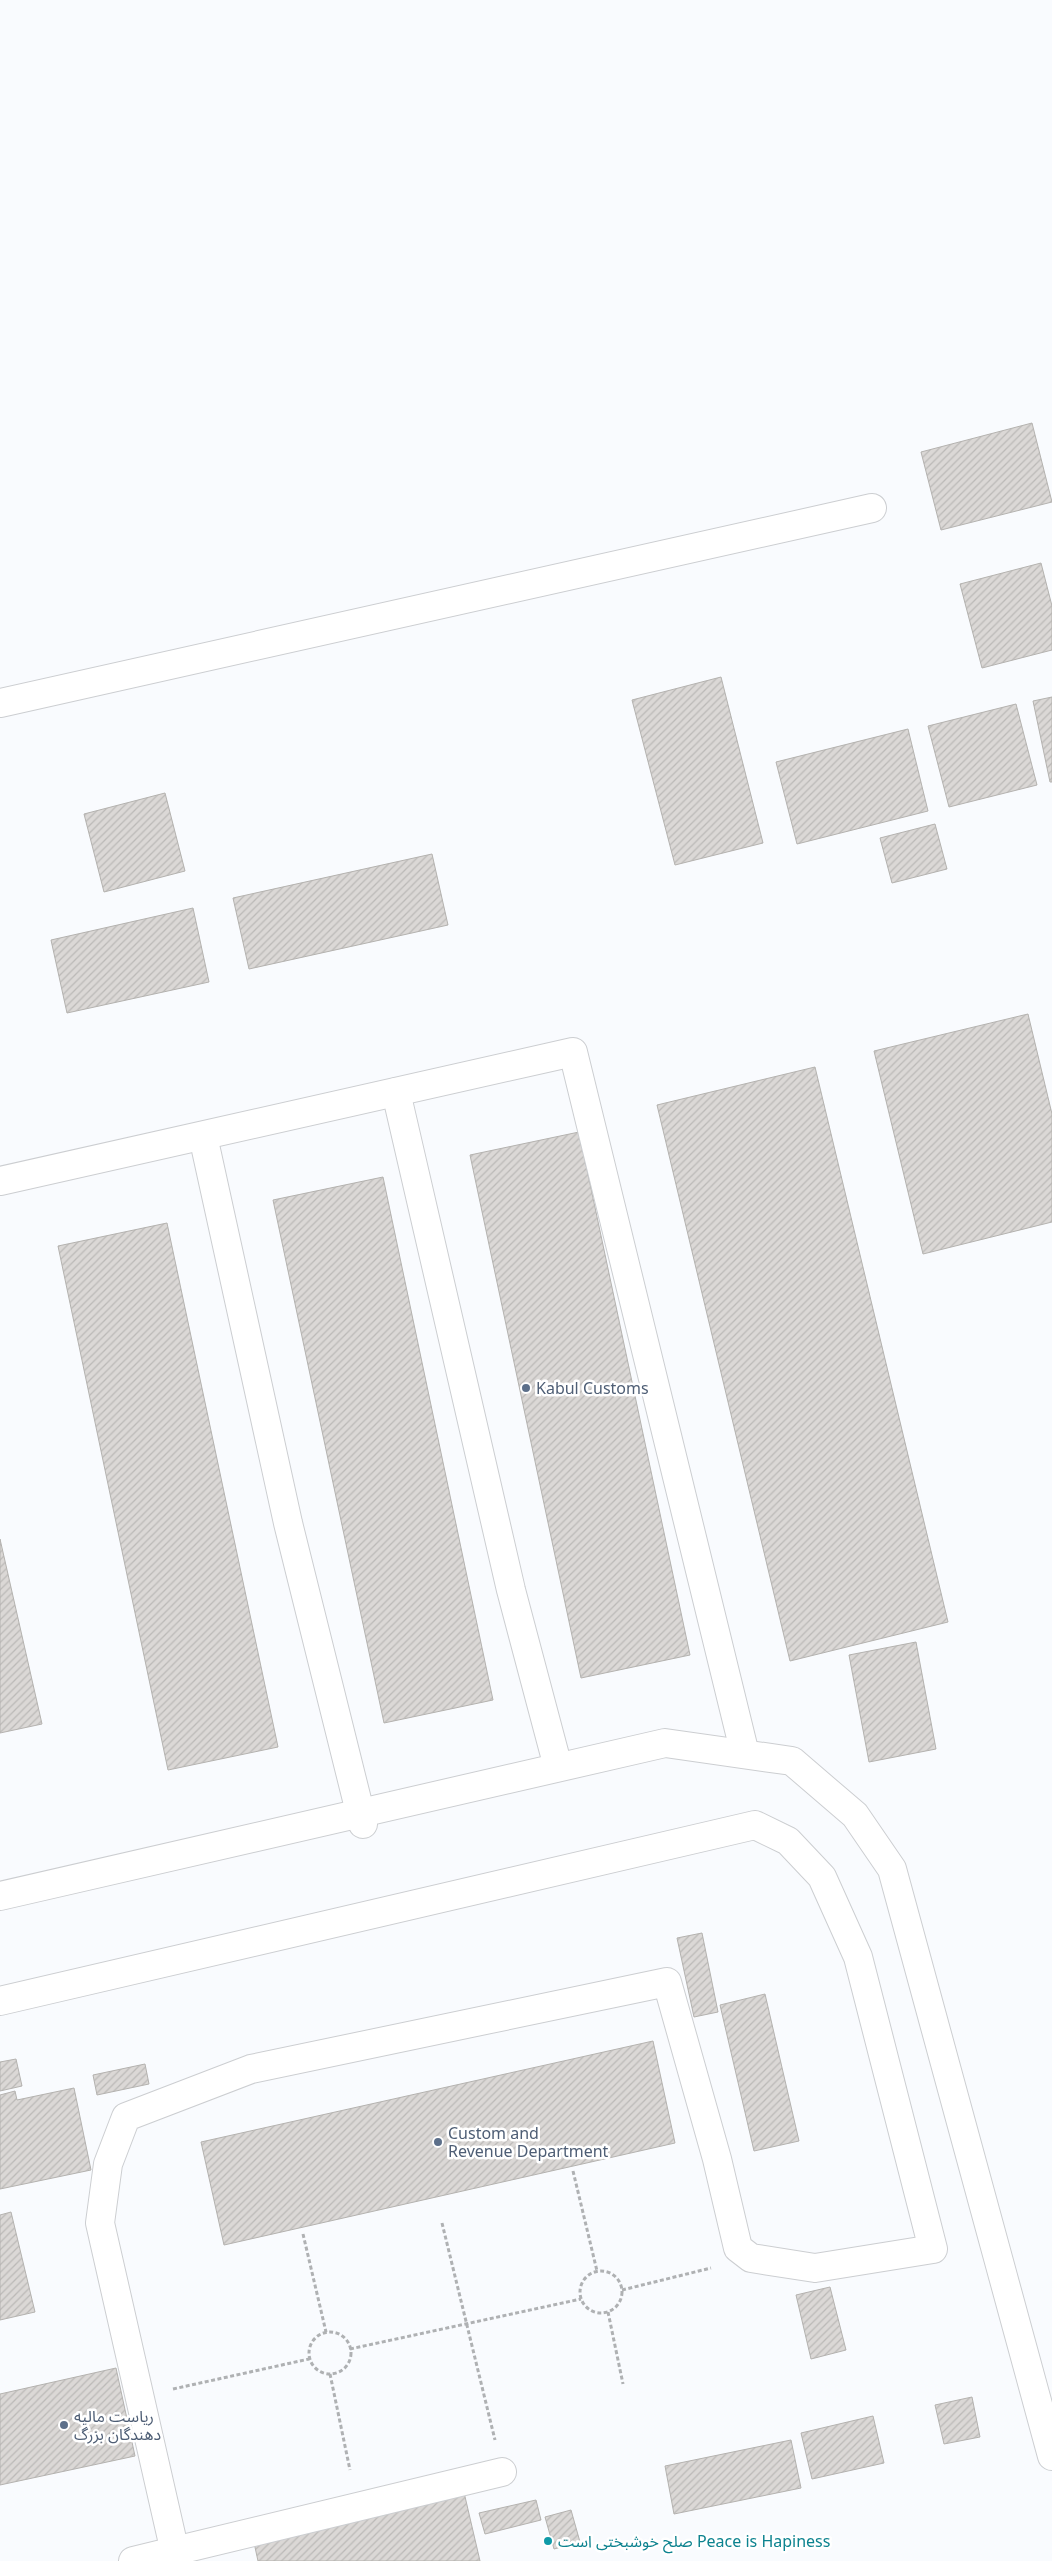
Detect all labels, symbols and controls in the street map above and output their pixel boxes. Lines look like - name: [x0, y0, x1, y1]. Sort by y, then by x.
- place label: Kabul Customs: [536, 1377, 649, 1399]
- marker: Kabul Customs: [520, 1382, 532, 1394]
- place label: Custom and Revenue Department: [448, 2122, 609, 2162]
- marker: Custom and Revenue Department: [432, 2136, 444, 2148]
- place label: ریاست مالیه دهندگان بزرگ: [74, 2405, 161, 2445]
- marker: ریاست مالیه دهندگان بزرگ: [58, 2419, 70, 2431]
- place label: صلح خوشبختی است Peace is Hapiness: [558, 2530, 830, 2554]
- marker: صلح خوشبختی است Peace is Hapiness: [542, 2535, 554, 2547]

